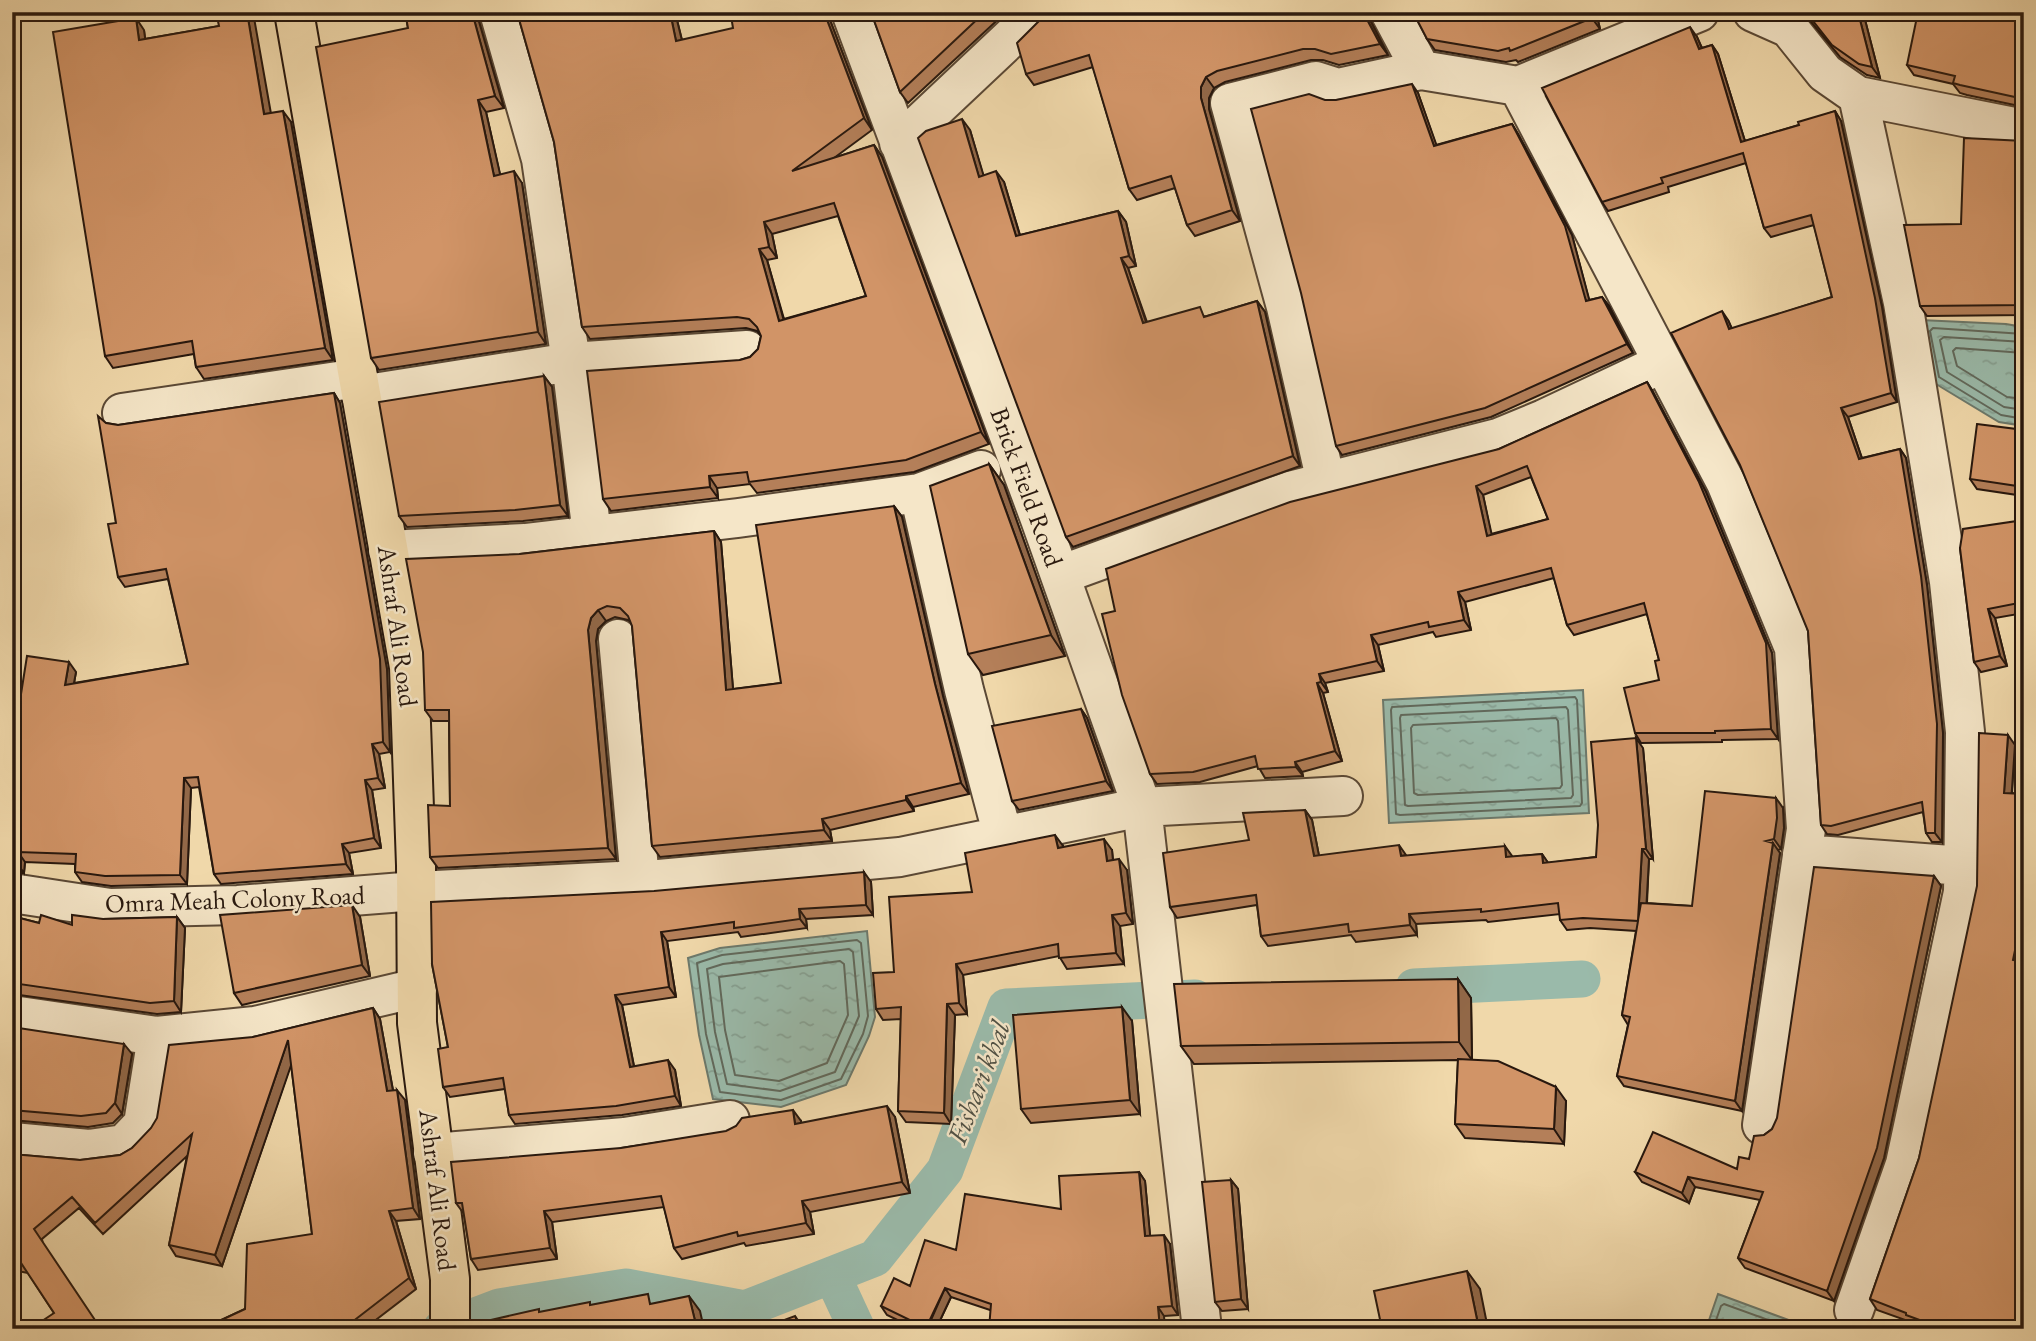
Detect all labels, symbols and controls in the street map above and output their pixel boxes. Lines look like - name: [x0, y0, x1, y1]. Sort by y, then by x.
- street label: Brick Field Road: [982, 403, 1072, 572]
- street label: Ashraf Ali Road: [370, 542, 426, 710]
- street label: Omra Meah Colony Road: [104, 877, 366, 921]
- water label: Fishari khal: [938, 1015, 1018, 1149]
- street label: Ashraf Ali Road: [411, 1106, 465, 1274]

